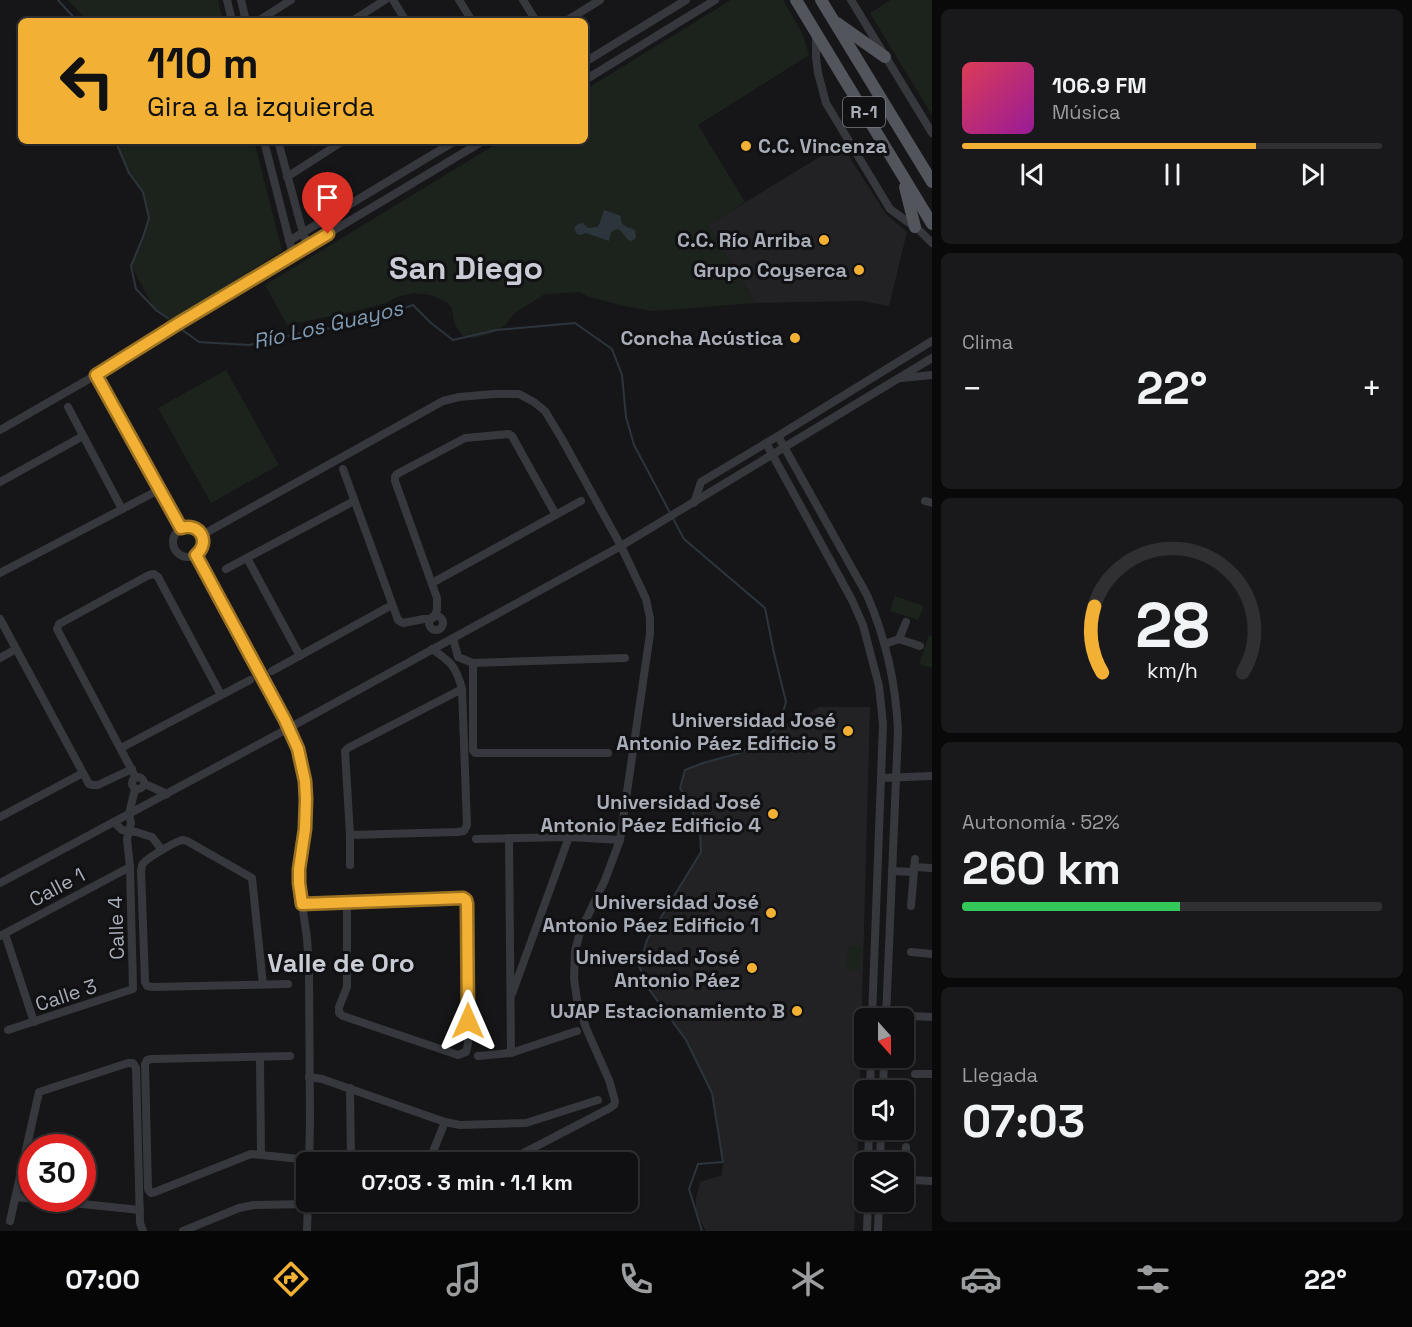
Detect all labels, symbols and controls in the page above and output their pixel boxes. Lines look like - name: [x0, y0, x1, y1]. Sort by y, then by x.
- text: 110 m: [147, 37, 259, 90]
- icon: left: [48, 42, 126, 120]
- text: 106.9 FM: [1052, 71, 1147, 99]
- text: Gira a la izquierda: [147, 89, 374, 124]
- road number: R-1: [843, 97, 885, 127]
- text: Música: [1052, 99, 1120, 125]
- place label: C.C. Vincenza: [758, 133, 887, 159]
- marker: C.C. Vincenza: [739, 139, 753, 153]
- icon: previous: [1016, 158, 1049, 191]
- icon: pause: [1156, 158, 1189, 191]
- icon: next: [1296, 158, 1329, 191]
- pin: [302, 172, 353, 234]
- icon: arrive: [311, 181, 344, 214]
- place label: C.C. Río Arriba: [677, 227, 812, 253]
- marker: C.C. Río Arriba: [817, 233, 831, 247]
- district label: San Diego: [389, 248, 543, 288]
- place label: Grupo Coyserca: [693, 257, 847, 283]
- marker: Grupo Coyserca: [852, 263, 866, 277]
- water label: Río Los Guayos: [250, 294, 406, 355]
- place label: Concha Acústica: [620, 325, 783, 351]
- text: Clima: [962, 329, 1013, 355]
- marker: Concha Acústica: [788, 331, 802, 345]
- text: 22°: [1136, 360, 1208, 417]
- text: −: [962, 368, 982, 410]
- text: +: [1362, 368, 1382, 410]
- text: 28: [1135, 586, 1209, 665]
- text: km/h: [1146, 657, 1198, 684]
- place label: Universidad José Antonio Páez Edificio 5: [616, 707, 836, 756]
- marker: Universidad José Antonio Páez Edificio 5: [841, 724, 855, 738]
- place label: Universidad José Antonio Páez Edificio 4: [541, 789, 761, 838]
- marker: Universidad José Antonio Páez Edificio 4: [766, 807, 780, 821]
- text: Autonomía · 52%: [962, 809, 1120, 835]
- text: 260 km: [962, 840, 1121, 897]
- street label: Calle 1: [25, 862, 89, 912]
- place label: Universidad José Antonio Páez Edificio 1: [542, 889, 759, 938]
- street label: Calle 4: [102, 896, 130, 960]
- marker: Universidad José Antonio Páez Edificio 1: [764, 906, 778, 920]
- place label: Universidad José Antonio Páez: [576, 944, 740, 993]
- district label: Valle de Oro: [267, 946, 415, 980]
- marker: Universidad José Antonio Páez: [745, 961, 759, 975]
- street label: Calle 3: [32, 973, 100, 1017]
- position arrow: [436, 989, 500, 1053]
- place label: UJAP Estacionamiento B: [550, 998, 785, 1024]
- marker: UJAP Estacionamiento B: [790, 1004, 804, 1018]
- north arrow: [854, 1008, 914, 1068]
- map controls: [854, 1008, 914, 1212]
- text: Llegada: [962, 1062, 1038, 1088]
- button: sound: [854, 1080, 914, 1140]
- text: 07:03: [962, 1093, 1085, 1150]
- speed limit sign: 30: [18, 1134, 96, 1212]
- button: layers: [854, 1152, 914, 1212]
- text: 07:03 · 3 min · 1.1 km: [361, 1168, 573, 1196]
- icon: directions: [270, 1258, 312, 1300]
- icon: music: [443, 1258, 485, 1300]
- icon: phone: [615, 1258, 657, 1300]
- icon: climate: [787, 1258, 829, 1300]
- icon: car: [960, 1258, 1002, 1300]
- icon: filters: [1132, 1258, 1174, 1300]
- text: 07:00: [65, 1262, 140, 1297]
- text: 22°: [1304, 1262, 1347, 1297]

